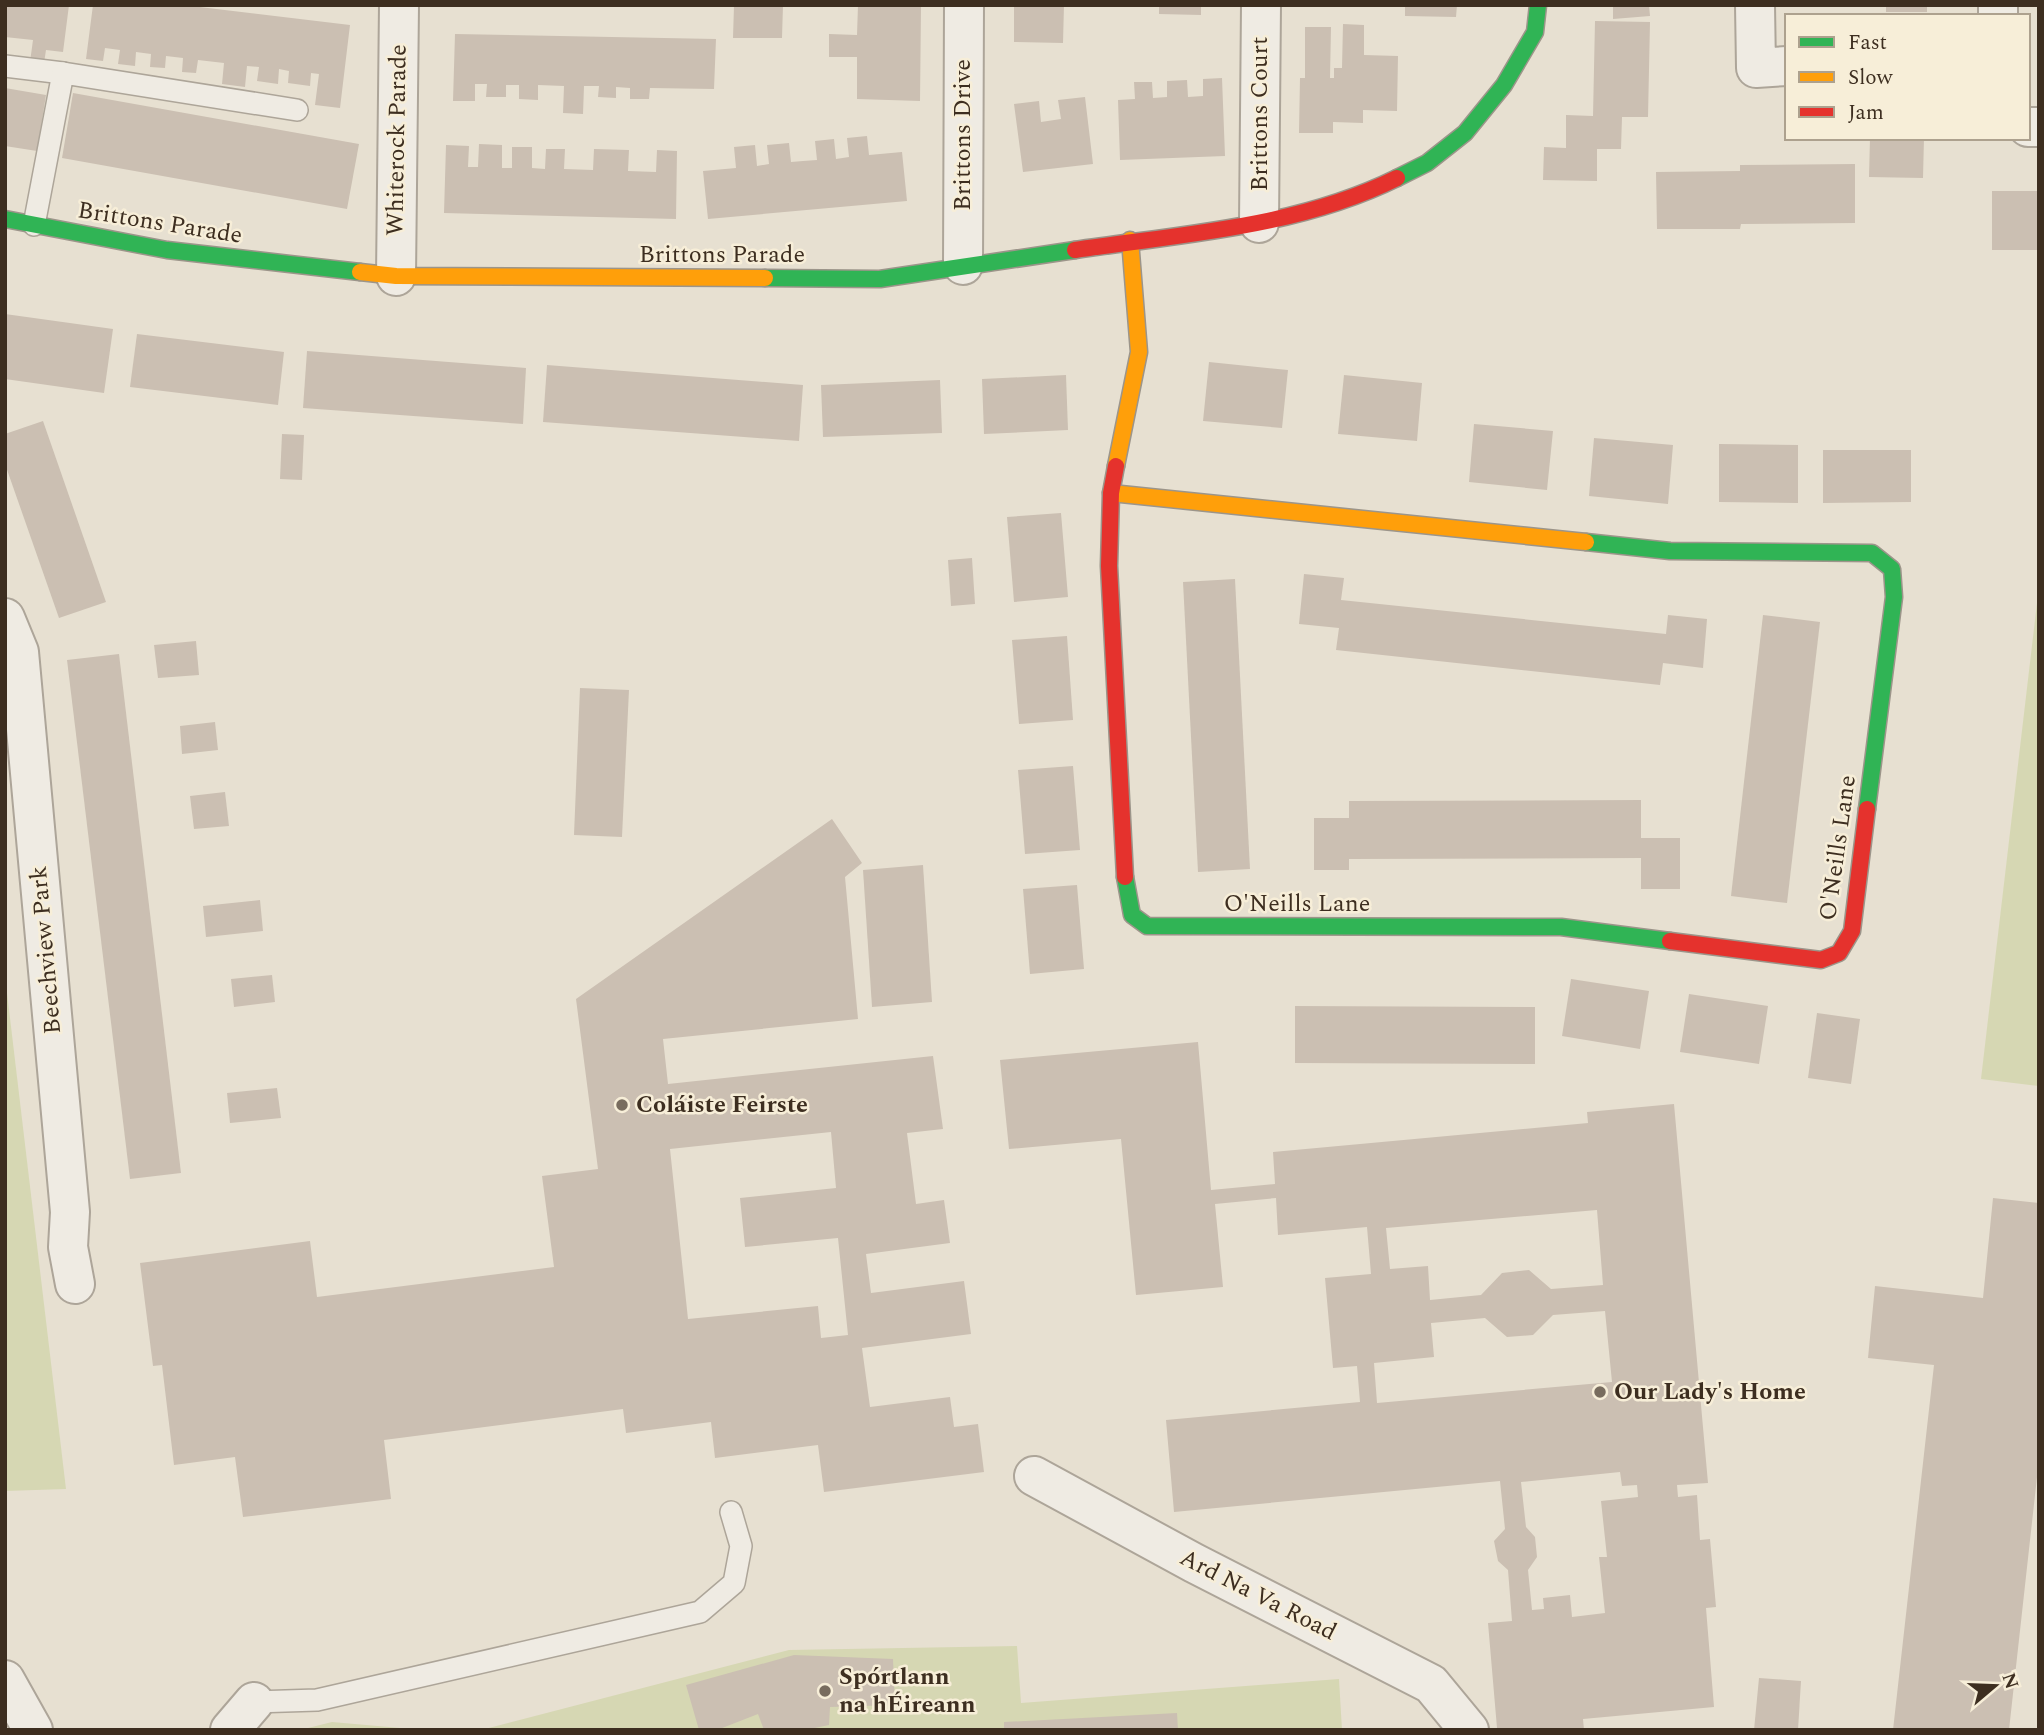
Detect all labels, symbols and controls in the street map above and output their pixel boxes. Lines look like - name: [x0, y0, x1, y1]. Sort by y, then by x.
- legend: [1785, 14, 2030, 140]
- text: Fast: [1848, 27, 1887, 59]
- street label: Brittons Court: [1242, 37, 1278, 192]
- street label: Whiterock Parade: [377, 44, 417, 236]
- street label: Brittons Drive: [945, 59, 981, 211]
- text: Slow: [1848, 62, 1894, 94]
- text: Jam: [1848, 97, 1884, 129]
- street label: Brittons Parade: [75, 192, 245, 254]
- street label: Brittons Parade: [639, 237, 805, 273]
- street label: O'Neills Lane: [1810, 773, 1866, 923]
- street label: Beechview Park: [21, 864, 71, 1036]
- street label: O'Neills Lane: [1224, 886, 1370, 922]
- place label: Coláiste Feirste: [636, 1087, 808, 1123]
- marker: Coláiste Feirste: [614, 1097, 630, 1113]
- place label: Our Lady's Home: [1614, 1374, 1806, 1410]
- marker: Our Lady's Home: [1592, 1384, 1608, 1400]
- street label: Ard Na Va Road: [1173, 1540, 1343, 1650]
- north arrow: [1960, 1651, 2030, 1721]
- place label: Spórtlann na hÉireann: [839, 1659, 976, 1723]
- text: N: [1993, 1669, 2026, 1693]
- marker: Spórtlann na hÉireann: [817, 1683, 833, 1699]

